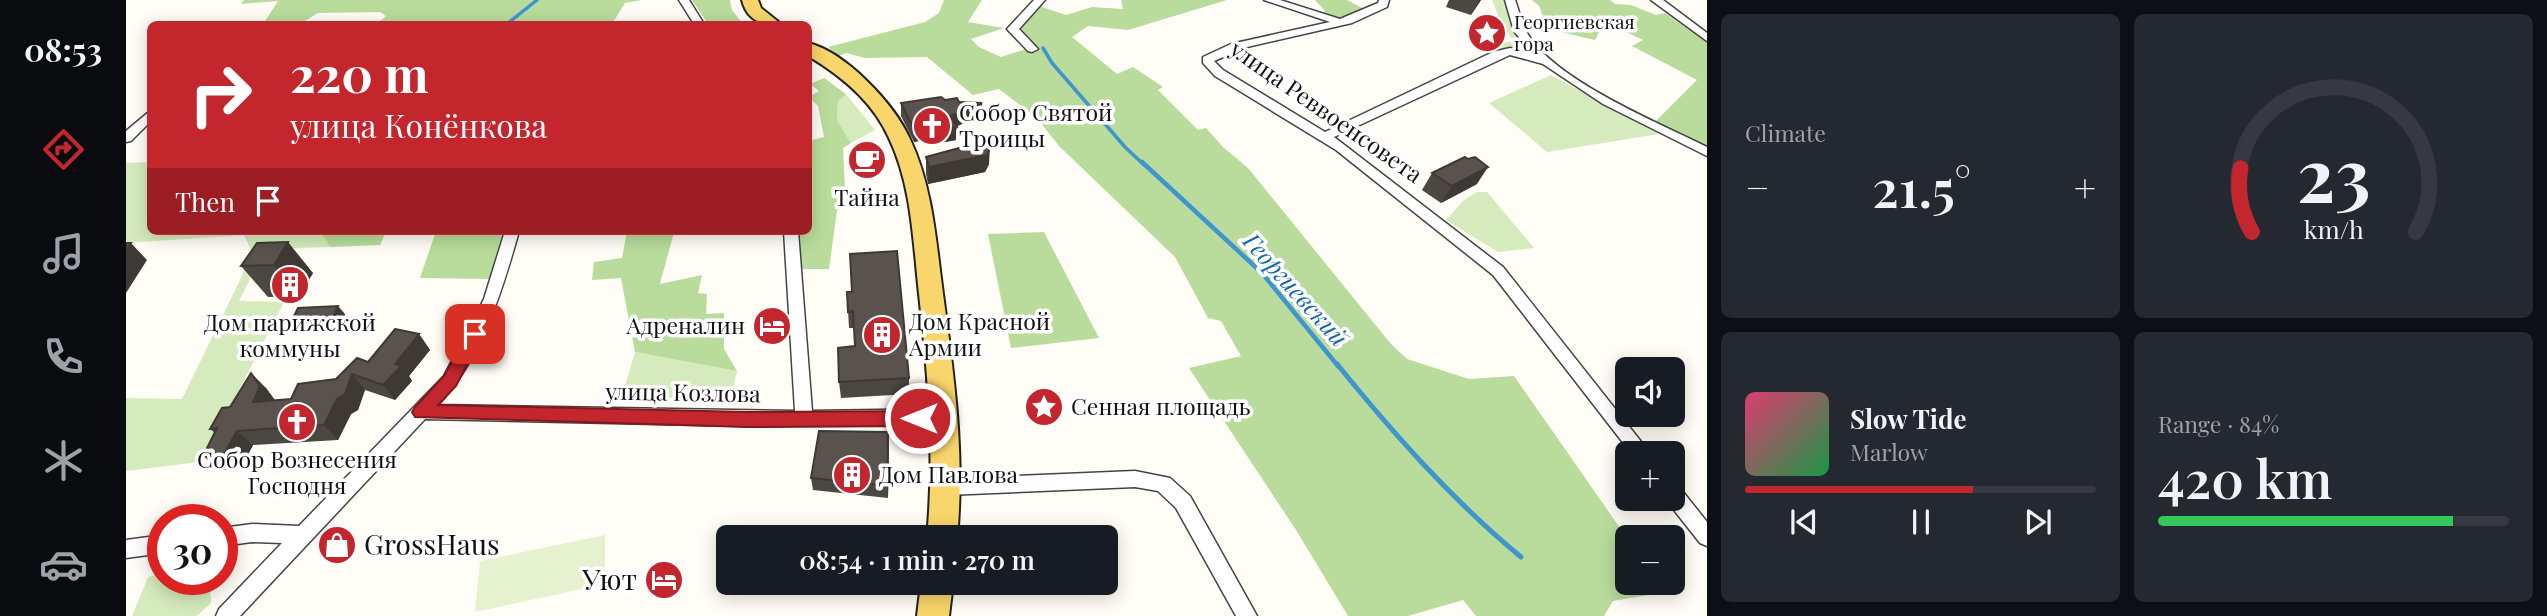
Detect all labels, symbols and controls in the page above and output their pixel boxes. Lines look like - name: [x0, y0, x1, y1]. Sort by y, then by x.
- place label: Георгиевская гора: [1514, 8, 1635, 56]
- place icon: Георгиевская гора: [1466, 12, 1508, 54]
- text: 08:53: [24, 27, 102, 70]
- street label: улица Реввоенсовета: [1224, 32, 1430, 189]
- text: 220 m: [290, 40, 429, 105]
- icon: right: [175, 49, 266, 140]
- place label: Собор Святой Троицы: [959, 96, 1113, 153]
- text: улица Конёнкова: [290, 103, 547, 146]
- church icon: Собор Святой Троицы: [911, 105, 953, 147]
- text: Climate: [1745, 117, 1826, 148]
- text: 23: [2297, 123, 2370, 220]
- icon: directions: [39, 125, 88, 174]
- cafe icon: Тайна: [846, 139, 888, 181]
- text: 21.5°: [1872, 152, 1971, 221]
- text: −: [1745, 161, 1770, 212]
- text: +: [2074, 161, 2096, 212]
- place label: Тайна: [834, 181, 900, 212]
- icon: arrive: [249, 182, 287, 220]
- text: Then: [175, 184, 235, 219]
- text: km/h: [2304, 212, 2364, 245]
- water label: Георгиевский: [1236, 224, 1356, 353]
- icon: music: [39, 229, 88, 278]
- building icon: Дом парижской коммуны: [269, 264, 311, 306]
- pin: [445, 304, 505, 364]
- hotel icon: Адреналин: [751, 305, 793, 347]
- place label: Дом Красной Армии: [908, 305, 1050, 362]
- place label: Дом парижской коммуны: [204, 306, 376, 363]
- place label: Адреналин: [626, 309, 745, 340]
- building icon: Дом Красной Армии: [861, 314, 903, 356]
- icon: arrive: [456, 315, 494, 353]
- icon: phone: [39, 332, 88, 381]
- map controls: [1615, 357, 1685, 595]
- button: sound: [1615, 357, 1685, 427]
- street label: улица Козлова: [604, 375, 761, 408]
- position arrow: [883, 381, 957, 455]
- place icon: Сенная площадь: [1023, 386, 1065, 428]
- place label: Сенная площадь: [1071, 390, 1251, 421]
- church icon: Собор Вознесения Господня: [276, 401, 318, 443]
- text: Slow Tide: [1850, 401, 1967, 436]
- text: Range · 84%: [2158, 408, 2279, 439]
- icon: climate: [39, 436, 88, 485]
- text: Marlow: [1850, 436, 1928, 467]
- button: +: [1615, 441, 1685, 511]
- place label: Собор Вознесения Господня: [197, 443, 397, 500]
- text: 420 km: [2158, 443, 2332, 512]
- building icon: Дом Павлова: [831, 454, 873, 496]
- place label: Дом Павлова: [879, 458, 1019, 489]
- icon: previous: [1785, 503, 1823, 541]
- icon: pause: [1902, 503, 1940, 541]
- icon: next: [2019, 503, 2057, 541]
- speed limit sign: 30: [147, 504, 238, 595]
- shop icon: GrossHaus: [316, 524, 358, 566]
- place label: GrossHaus: [364, 525, 500, 562]
- button: −: [1615, 525, 1685, 595]
- icon: car: [39, 540, 88, 589]
- text: 08:54 · 1 min · 270 m: [799, 542, 1035, 577]
- hotel icon: Уют: [643, 559, 685, 601]
- place label: Уют: [581, 560, 637, 597]

